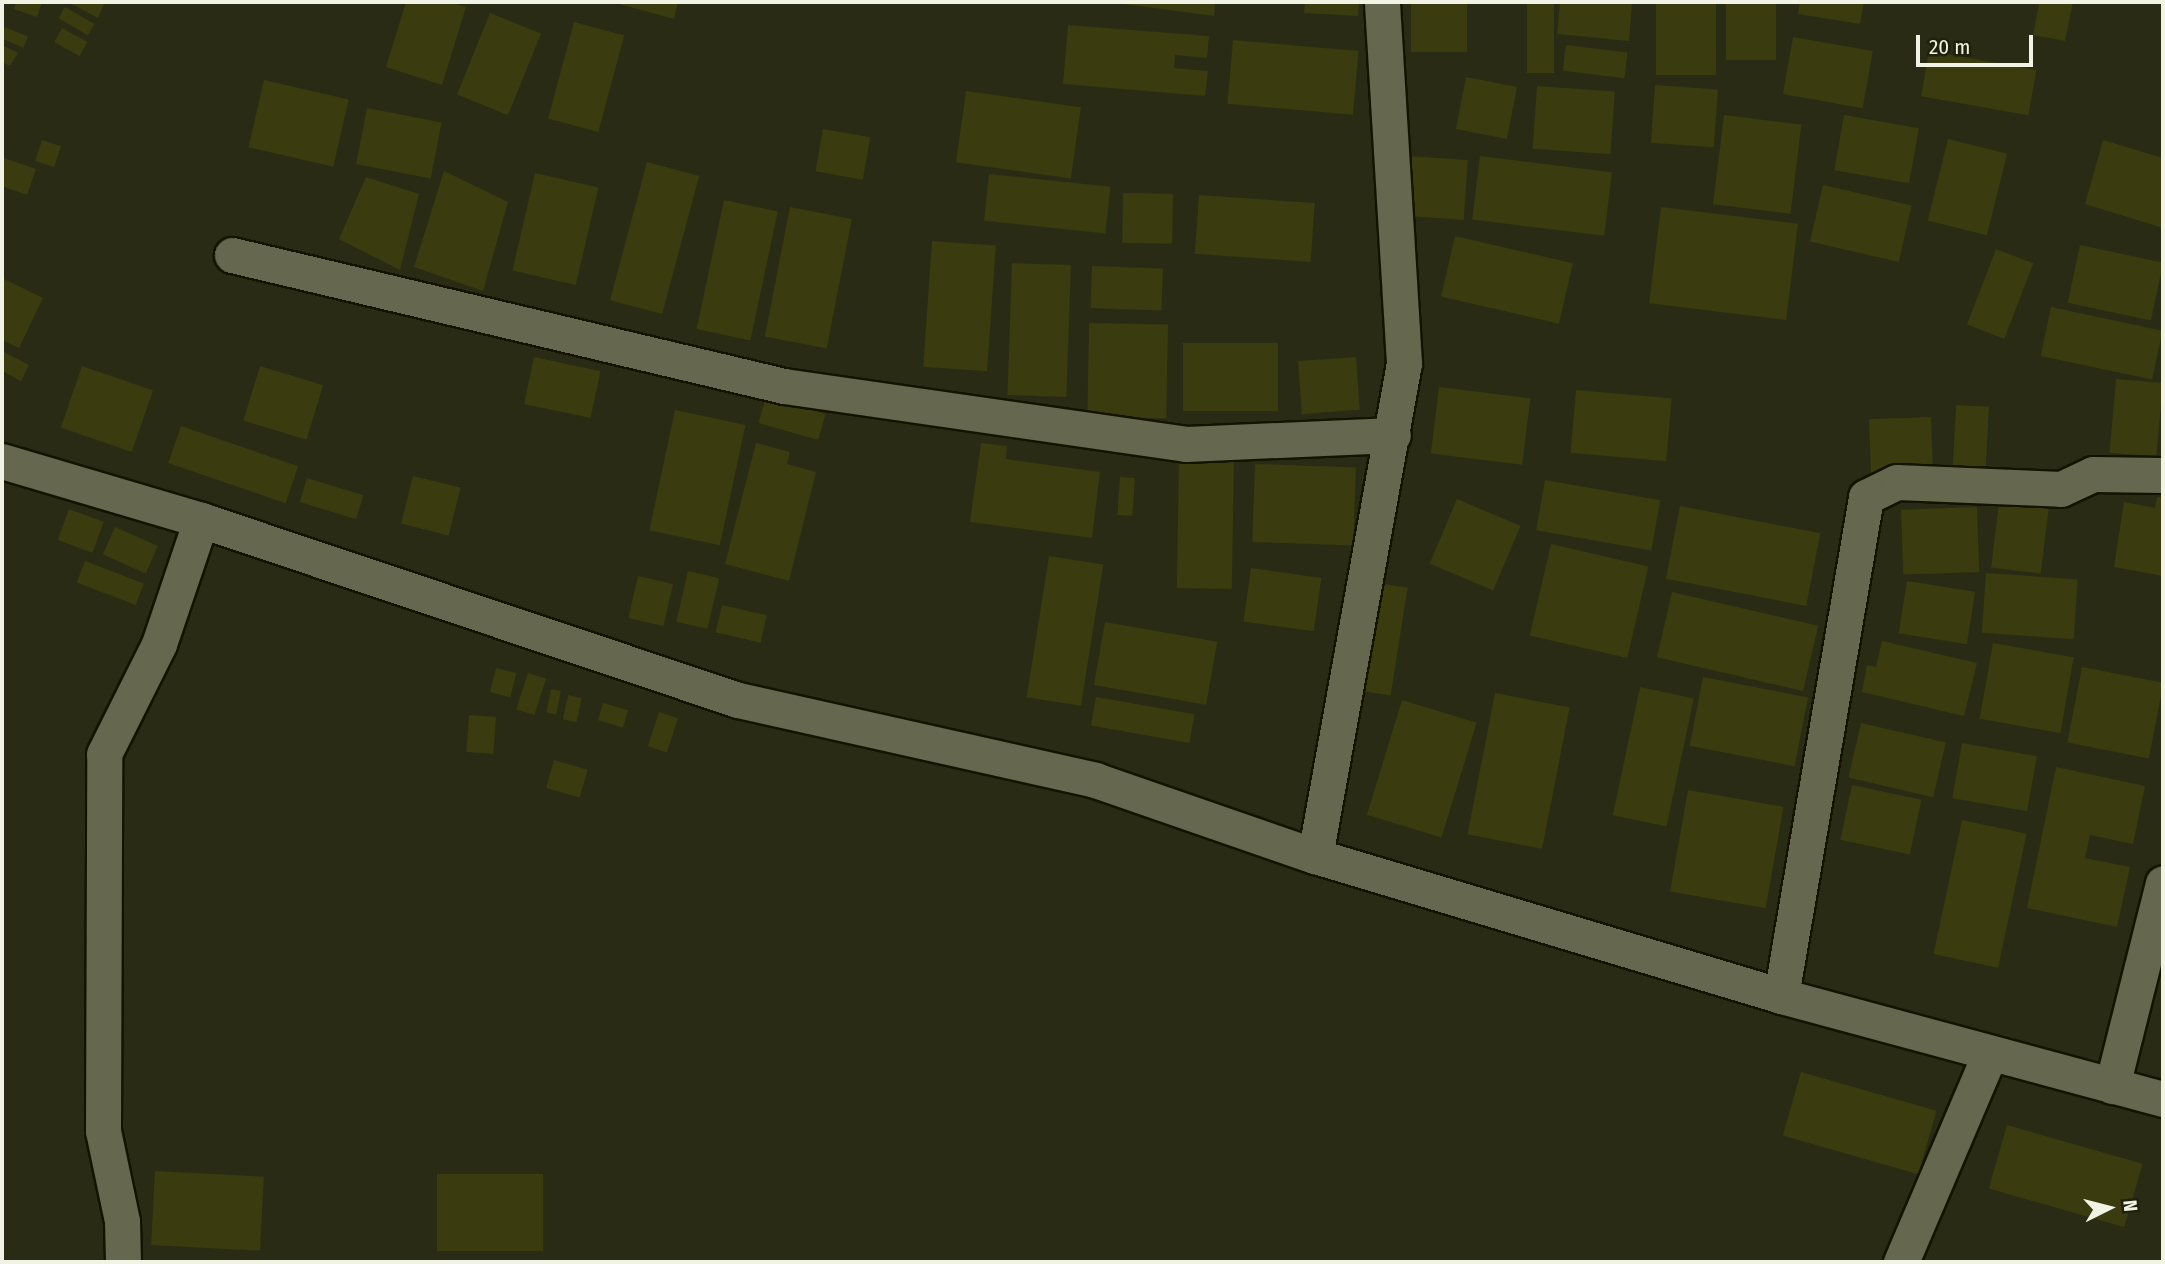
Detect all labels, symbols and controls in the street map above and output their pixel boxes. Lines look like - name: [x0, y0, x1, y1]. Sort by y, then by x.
- scale bar: [1920, 21, 2037, 65]
- text: 20 m: [1929, 34, 1970, 60]
- north arrow: [2074, 1173, 2144, 1243]
- text: N: [2118, 1199, 2142, 1213]

